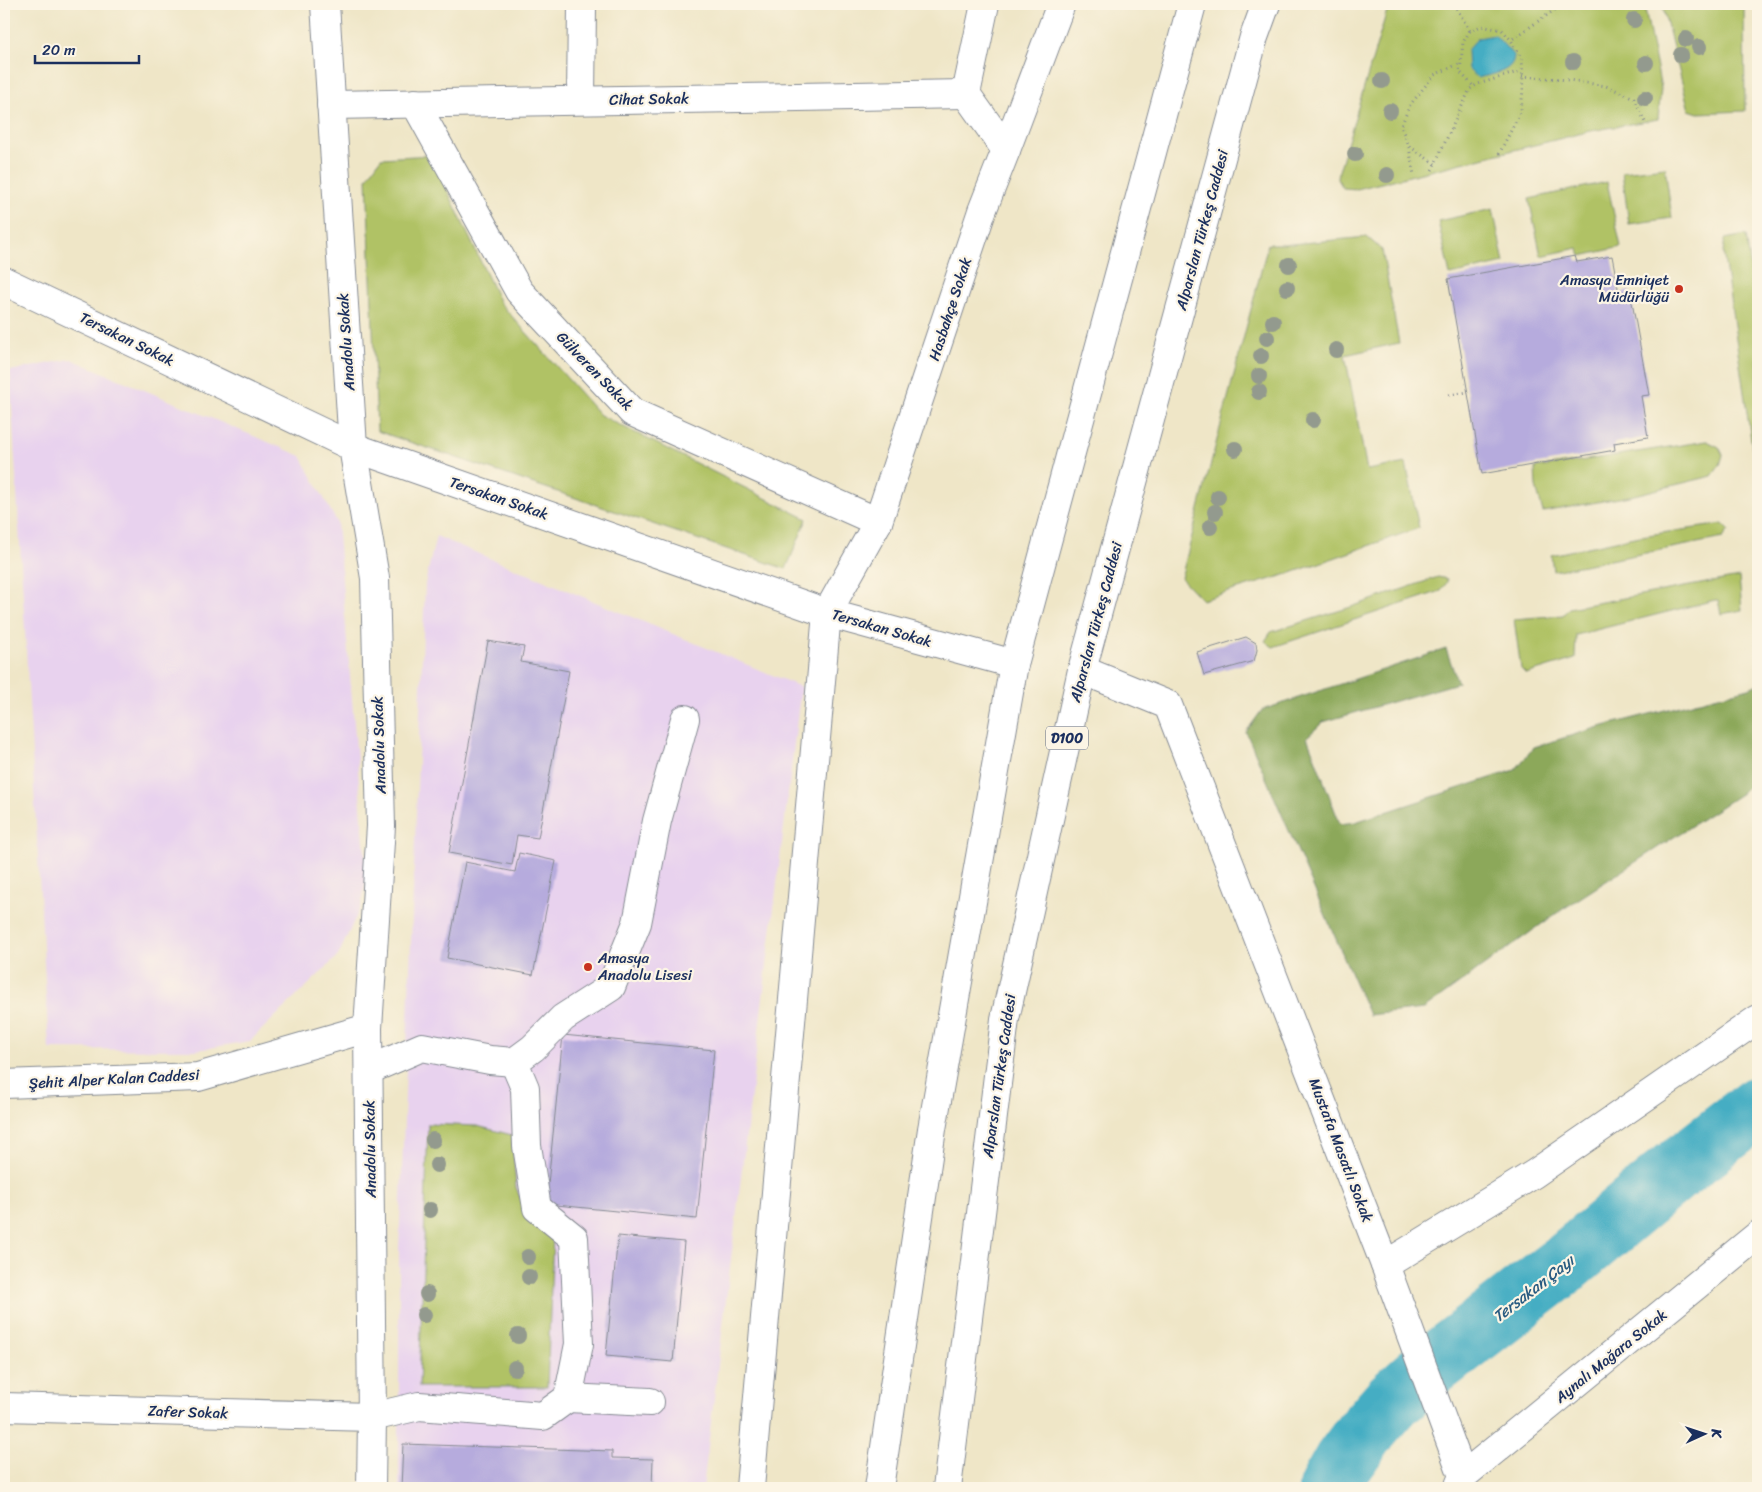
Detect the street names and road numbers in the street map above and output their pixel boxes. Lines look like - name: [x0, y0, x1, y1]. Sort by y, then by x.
- street label: Cihat Sokak: [609, 85, 690, 113]
- street label: Alparslan Türkeş Caddesi: [1168, 146, 1236, 314]
- street label: Hasbahçe Sokak: [921, 254, 979, 364]
- street label: Anadolu Sokak: [330, 292, 362, 393]
- street label: Tersakan Sokak: [75, 305, 179, 373]
- street label: Gülveren Sokak: [550, 325, 640, 417]
- street label: Tersakan Sokak: [446, 469, 552, 527]
- street label: Alparslan Türkeş Caddesi: [1062, 538, 1130, 706]
- street label: Tersakan Sokak: [829, 601, 935, 655]
- street label: Anadolu Sokak: [364, 696, 394, 795]
- road number: D100: [1046, 726, 1088, 750]
- street label: Alparslan Türkeş Caddesi: [974, 992, 1023, 1161]
- street label: Şehit Alper Kalan Caddesi: [28, 1062, 201, 1096]
- street label: Mustafa Masatlı Sokak: [1301, 1074, 1381, 1226]
- street label: Anadolu Sokak: [356, 1100, 384, 1199]
- street label: Aynalı Mağara Sokak: [1548, 1302, 1673, 1410]
- street label: Zafer Sokak: [147, 1398, 230, 1426]

